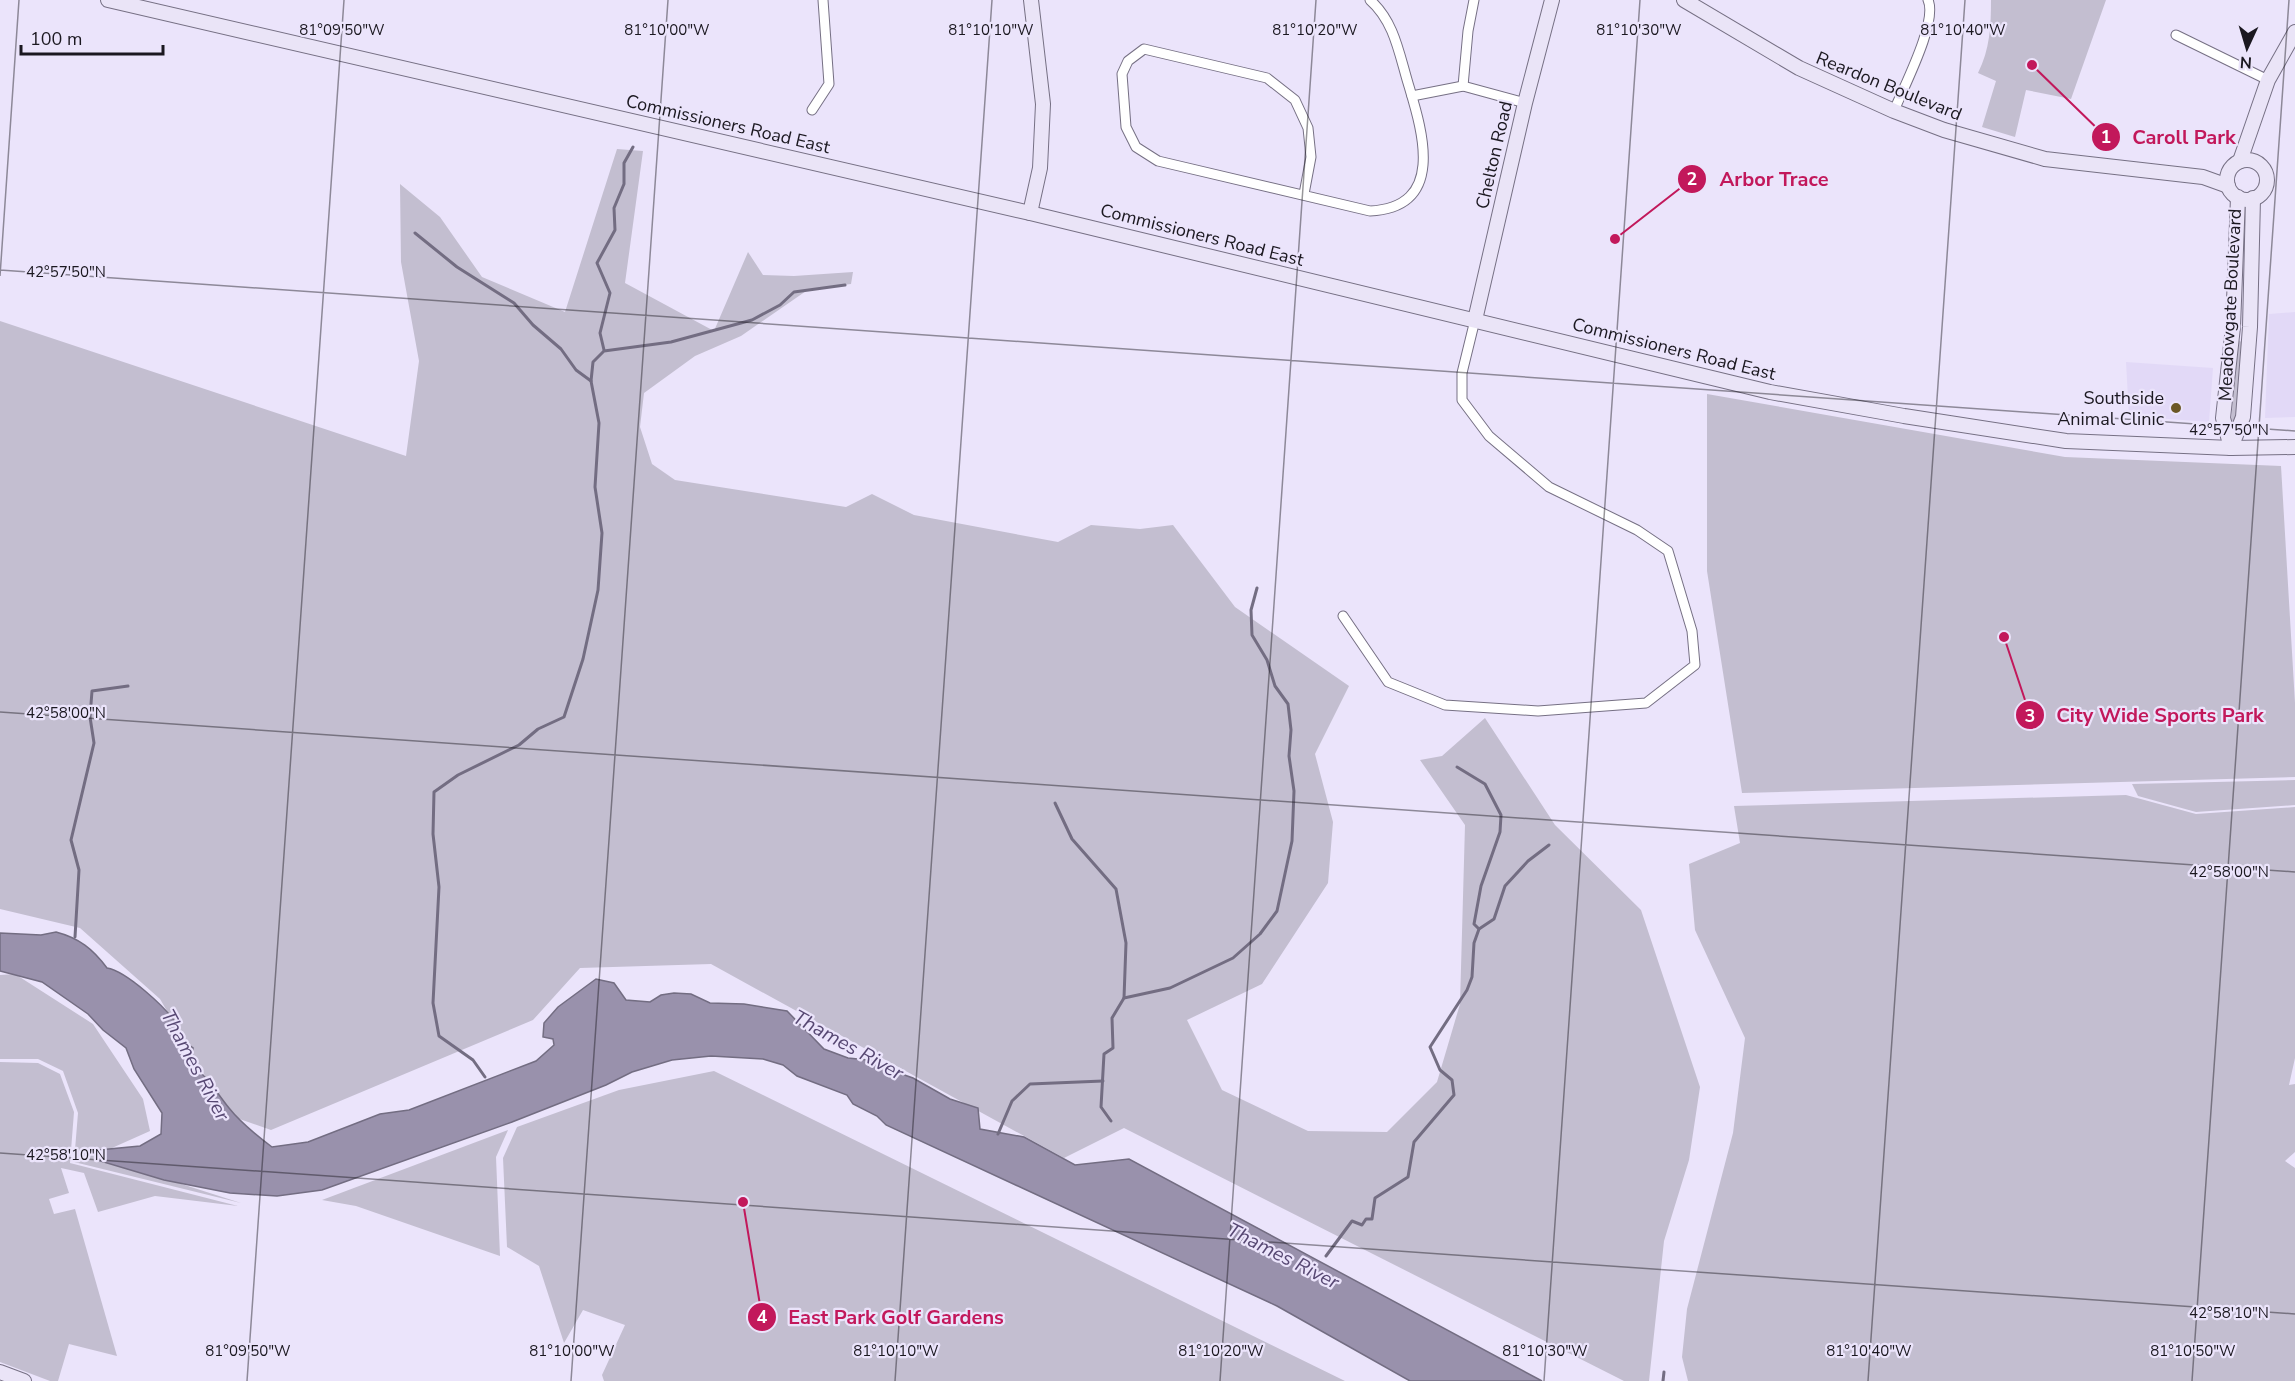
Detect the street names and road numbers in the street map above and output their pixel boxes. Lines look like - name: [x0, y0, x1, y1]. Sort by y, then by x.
- street label: Reardon Boulevard: [1813, 46, 1965, 126]
- street label: Commissioners Road East: [624, 89, 833, 159]
- street label: Chelton Road: [1470, 99, 1518, 211]
- street label: Commissioners Road East: [1098, 198, 1307, 272]
- street label: Meadowgate Boulevard: [2213, 208, 2247, 402]
- street label: Commissioners Road East: [1570, 312, 1779, 386]

